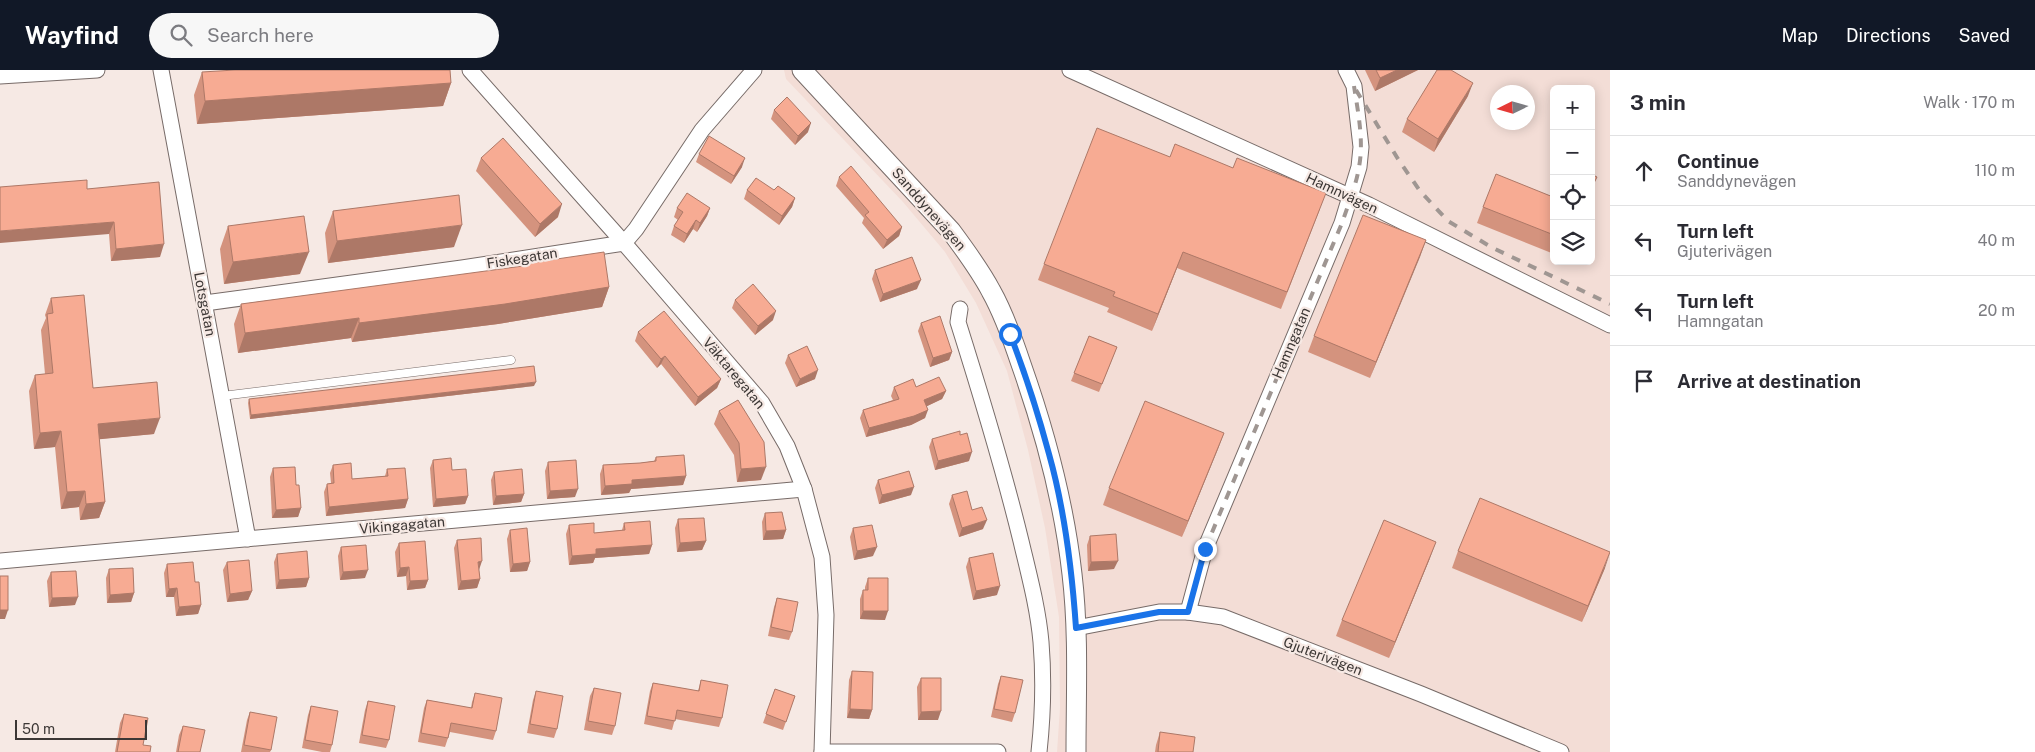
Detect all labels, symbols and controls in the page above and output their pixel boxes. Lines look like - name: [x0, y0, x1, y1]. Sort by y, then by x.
- search box: [149, 13, 499, 58]
- text: Wayfind: [25, 21, 119, 49]
- icon: search: [167, 21, 195, 49]
- text: Search here: [207, 24, 314, 46]
- text: Map: [1781, 25, 1818, 46]
- text: Directions: [1846, 25, 1931, 46]
- text: Saved: [1959, 25, 2010, 46]
- north arrow: [1490, 85, 1535, 130]
- map controls: [1550, 85, 1595, 265]
- button: +: [1550, 85, 1595, 130]
- text: 3 min: [1630, 90, 1686, 115]
- text: Walk · 170 m: [1923, 93, 2015, 112]
- button: −: [1550, 130, 1595, 175]
- text: Continue: [1677, 150, 1759, 172]
- icon: ahead: [1630, 157, 1658, 185]
- text: 110 m: [1974, 161, 2015, 180]
- street label: Sanddynevägen: [889, 164, 969, 254]
- street label: Hamnvägen: [1303, 169, 1381, 217]
- text: Sanddynevägen: [1677, 172, 1796, 191]
- button: locate: [1550, 175, 1595, 220]
- button: layers: [1550, 220, 1595, 265]
- text: Turn left: [1677, 220, 1754, 242]
- icon: left: [1630, 227, 1658, 255]
- text: 40 m: [1977, 231, 2015, 250]
- text: Gjuterivägen: [1677, 242, 1772, 261]
- street label: Fiskegatan: [485, 245, 559, 271]
- street label: Lotsgatan: [191, 271, 219, 337]
- text: Turn left: [1677, 290, 1754, 312]
- icon: left: [1630, 297, 1658, 325]
- text: 20 m: [1978, 301, 2015, 320]
- street label: Hamngatan: [1269, 305, 1313, 381]
- text: Hamngatan: [1677, 312, 1764, 331]
- route start: [999, 323, 1022, 346]
- street label: Väktaregatan: [700, 334, 768, 412]
- icon: arrive: [1630, 367, 1658, 395]
- text: Arrive at destination: [1677, 370, 1861, 392]
- street label: Vikingagatan: [359, 513, 445, 537]
- route end: [1194, 538, 1217, 561]
- street label: Gjuterivägen: [1281, 634, 1365, 678]
- scale bar: [15, 717, 148, 740]
- text: 50 m: [22, 721, 55, 737]

